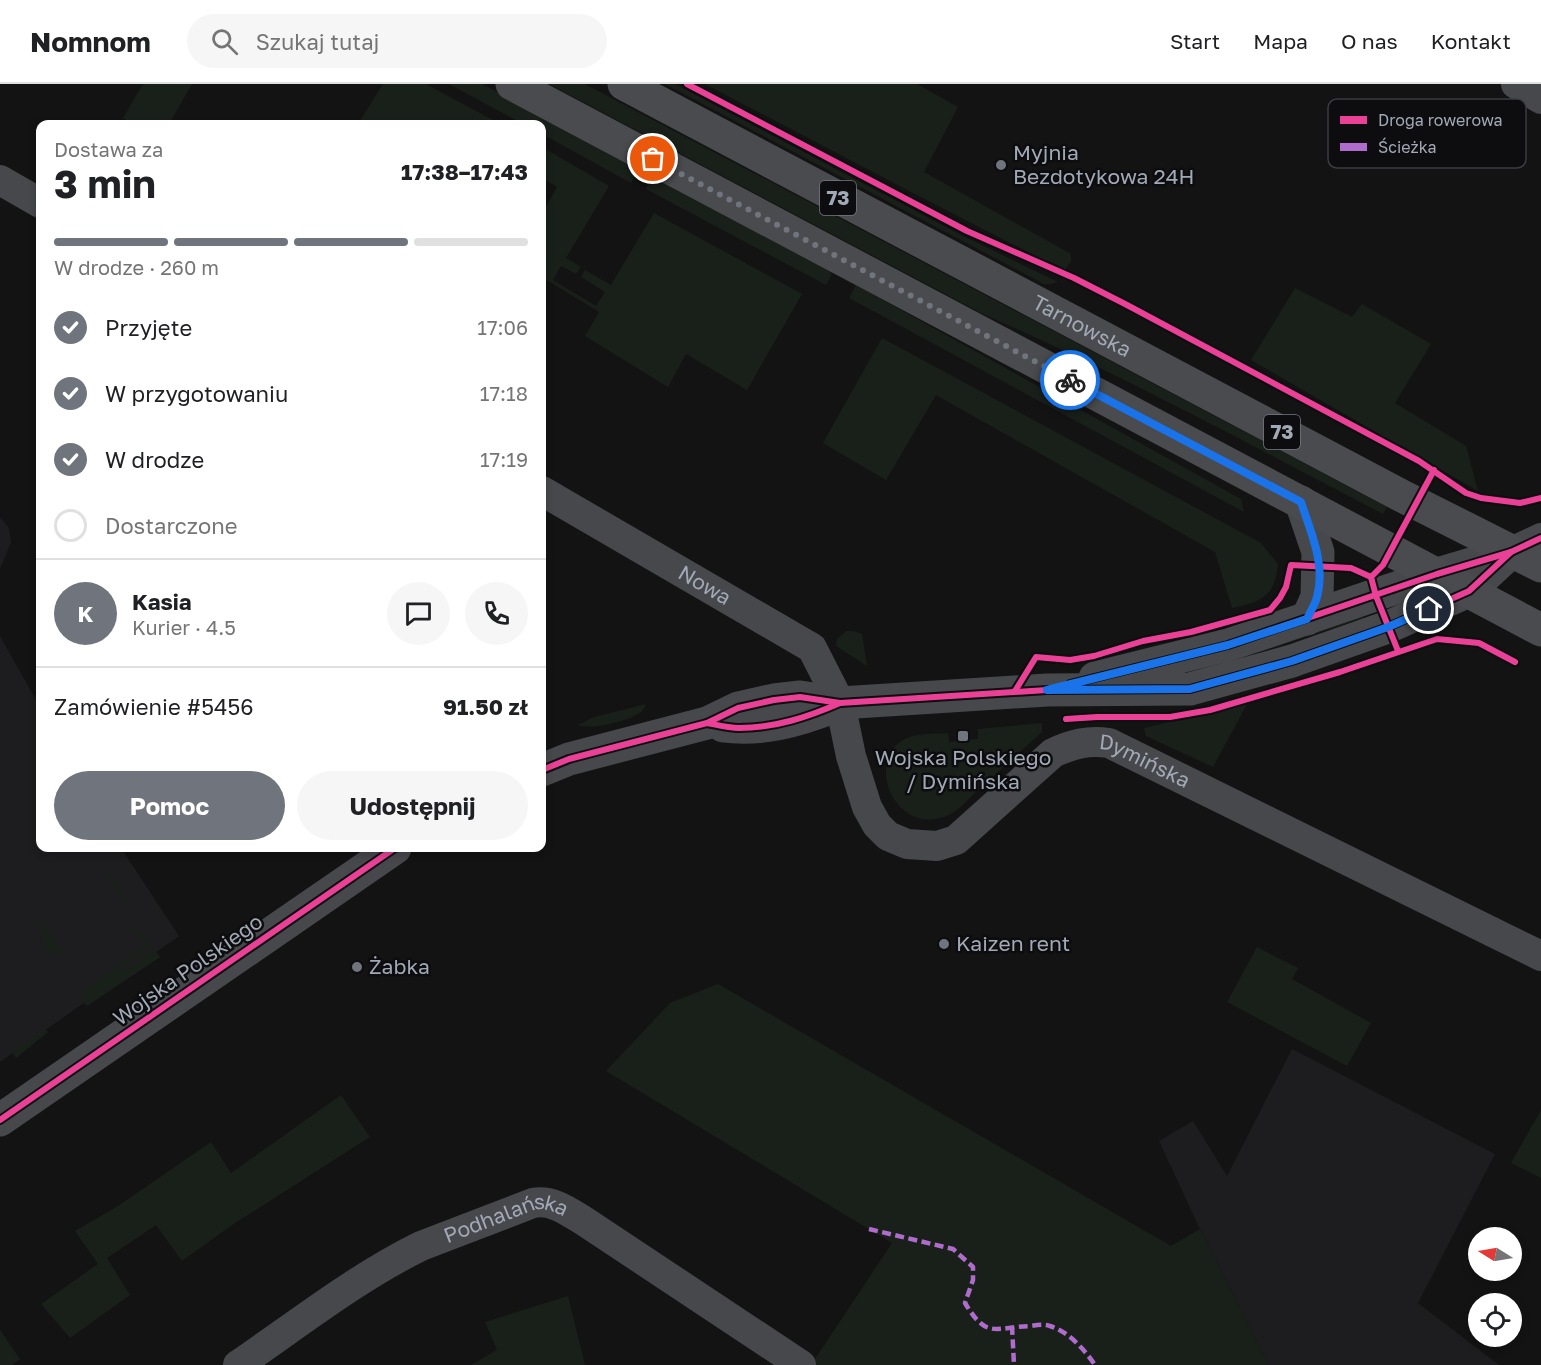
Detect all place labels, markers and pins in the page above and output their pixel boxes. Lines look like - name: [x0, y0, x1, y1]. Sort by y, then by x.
- pin: [627, 133, 678, 184]
- place label: Myjnia Bezdotykowa 24H: [1013, 139, 1195, 189]
- marker: Myjnia Bezdotykowa 24H: [994, 158, 1008, 172]
- pin: [1403, 583, 1454, 634]
- marker: Wojska Polskiego / Dymińska: [956, 729, 970, 743]
- place label: Wojska Polskiego / Dymińska: [875, 744, 1051, 794]
- place label: Kaizen rent: [956, 930, 1070, 956]
- marker: Kaizen rent: [937, 937, 951, 951]
- place label: Żabka: [369, 953, 430, 979]
- marker: Żabka: [350, 960, 364, 974]

